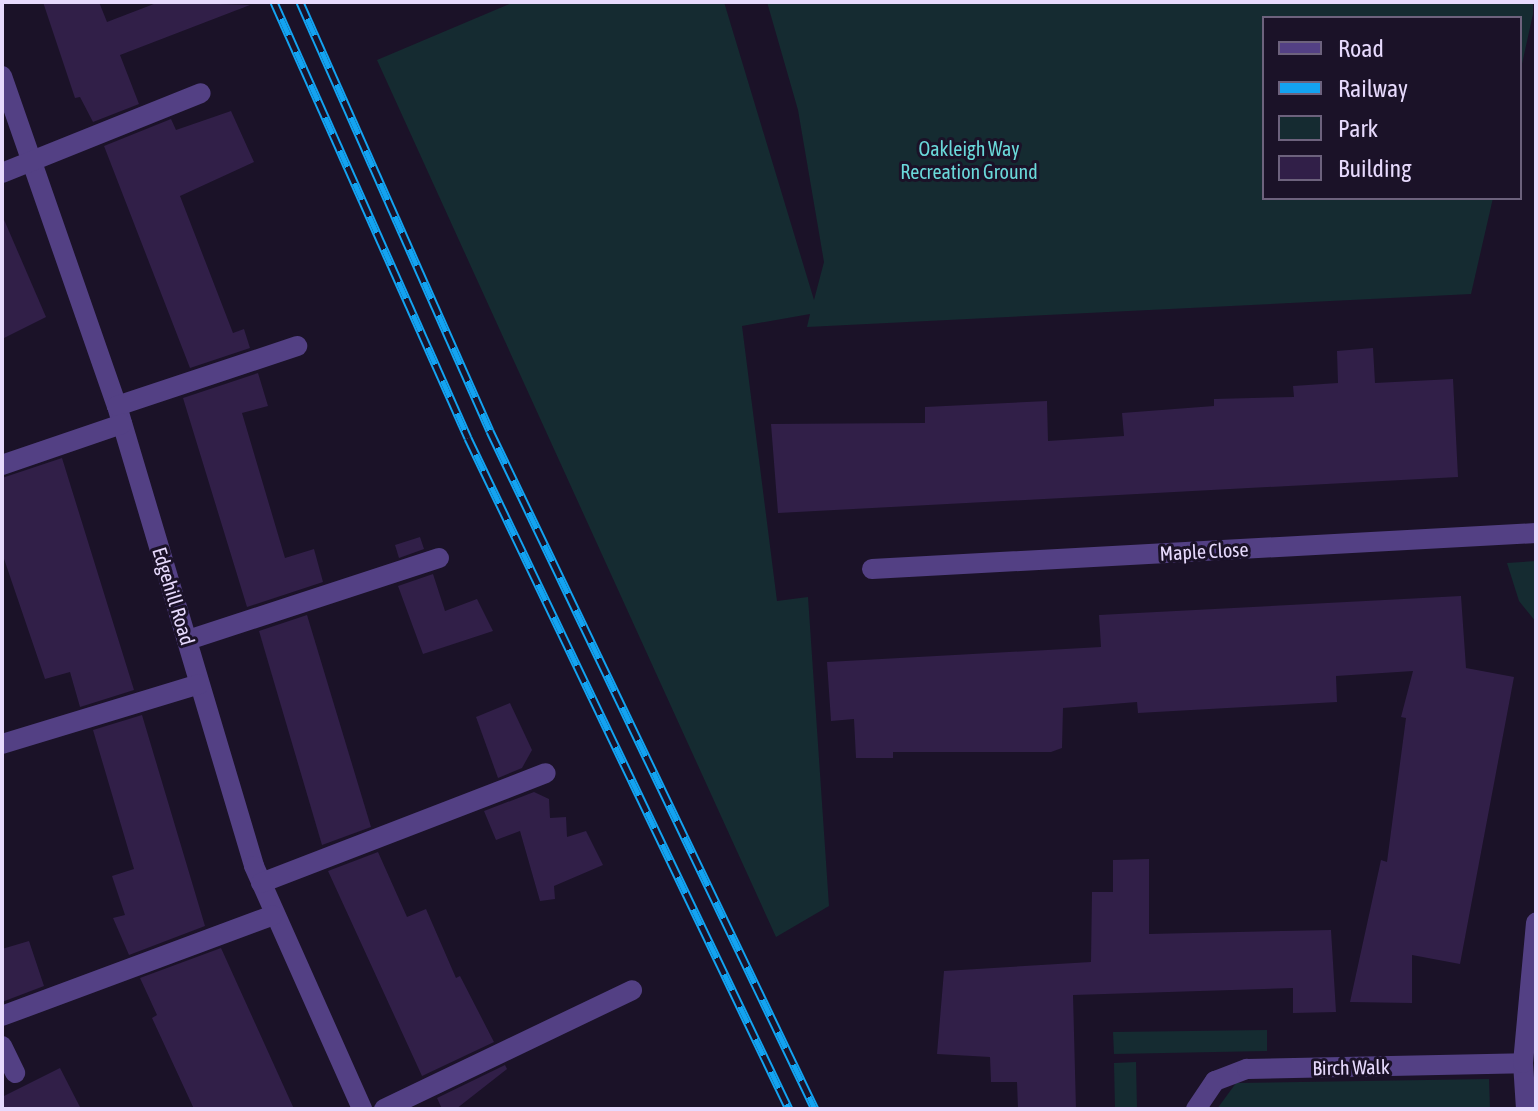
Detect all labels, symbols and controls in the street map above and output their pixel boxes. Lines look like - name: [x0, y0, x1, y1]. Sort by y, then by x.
- legend: [1262, 16, 1522, 200]
- text: Road: [1338, 35, 1384, 62]
- text: Railway: [1338, 75, 1408, 102]
- text: Park: [1338, 115, 1378, 142]
- park label: Oakleigh Way Recreation Ground: [900, 136, 1038, 183]
- text: Building: [1338, 155, 1411, 182]
- street label: Maple Close: [1159, 537, 1249, 565]
- street label: Edgehill Road: [148, 544, 200, 648]
- street label: Birch Walk: [1312, 1054, 1390, 1080]

